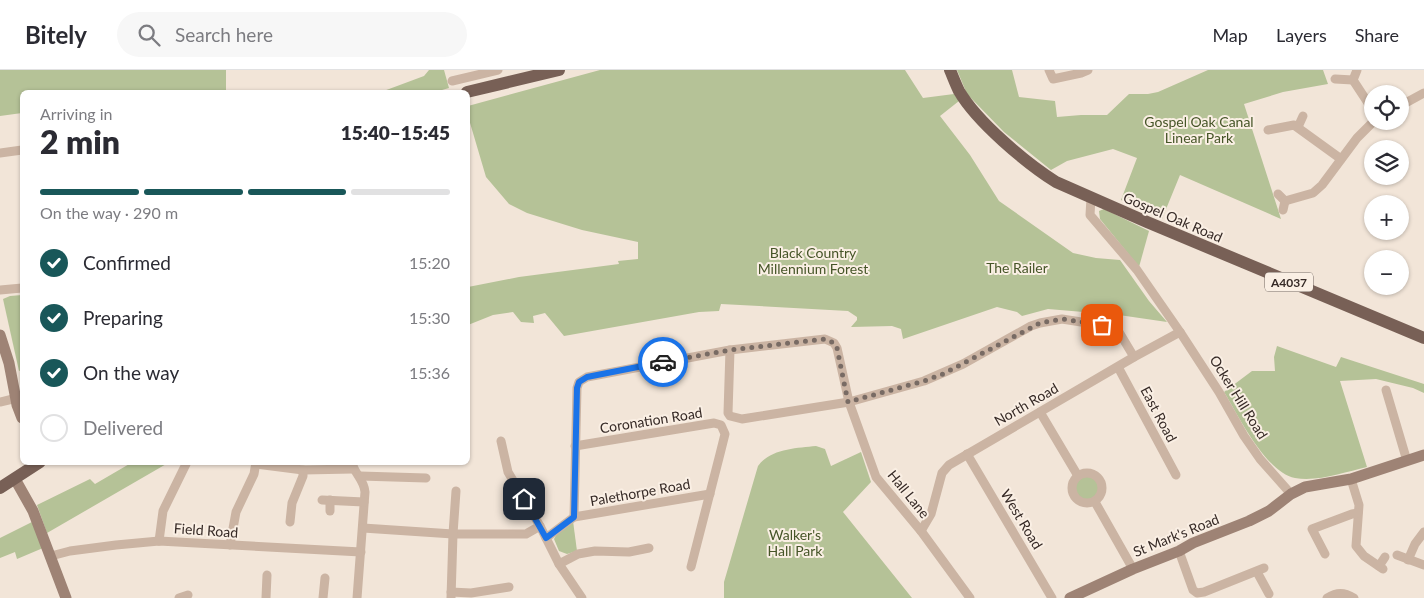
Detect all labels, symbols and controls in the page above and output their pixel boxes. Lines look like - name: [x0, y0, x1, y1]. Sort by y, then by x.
- search box: [117, 12, 467, 57]
- text: Bitely: [25, 20, 87, 49]
- icon: search: [135, 21, 163, 49]
- text: Search here: [175, 23, 273, 46]
- text: Map: [1212, 24, 1248, 46]
- text: Layers: [1276, 24, 1327, 46]
- text: Share: [1355, 24, 1399, 46]
- map controls: [1364, 85, 1409, 295]
- button: locate: [1364, 85, 1409, 130]
- text: Arriving in: [40, 104, 113, 123]
- park label: Gospel Oak Canal Linear Park: [1144, 113, 1254, 146]
- text: 15:40–15:45: [341, 121, 450, 144]
- text: 2 min: [40, 122, 120, 161]
- button: layers: [1364, 140, 1409, 185]
- street label: Gospel Oak Road: [1121, 188, 1225, 246]
- button: +: [1364, 195, 1409, 240]
- text: On the way · 290 m: [40, 203, 178, 222]
- park label: Black Country Millennium Forest: [758, 244, 868, 277]
- icon: check: [40, 249, 68, 277]
- button: −: [1364, 250, 1409, 295]
- text: Confirmed: [83, 251, 171, 274]
- text: 15:20: [409, 253, 450, 272]
- park label: The Railer: [986, 259, 1048, 276]
- road number: A4037: [1265, 272, 1313, 292]
- icon: check: [40, 304, 68, 332]
- pin: [1081, 304, 1123, 346]
- text: Preparing: [83, 306, 163, 329]
- text: 15:30: [409, 308, 450, 327]
- icon: bag: [1088, 311, 1116, 339]
- courier: [638, 337, 688, 387]
- icon: car: [649, 348, 677, 376]
- street label: Ocker Hill Road: [1206, 352, 1272, 442]
- icon: check: [40, 359, 68, 387]
- text: On the way: [83, 361, 179, 384]
- text: 15:36: [409, 363, 450, 382]
- street label: North Road: [991, 379, 1061, 429]
- street label: East Road: [1137, 383, 1181, 445]
- street label: Coronation Road: [599, 404, 703, 436]
- text: Delivered: [83, 416, 163, 439]
- street label: Hall Lane: [884, 467, 934, 521]
- street label: Palethorpe Road: [589, 475, 691, 509]
- pin: [503, 478, 545, 520]
- icon: home: [510, 485, 538, 513]
- street label: West Road: [998, 486, 1046, 552]
- street label: St Mark's Road: [1130, 510, 1222, 560]
- street label: Field Road: [173, 519, 239, 541]
- park label: Walker's Hall Park: [768, 526, 823, 559]

